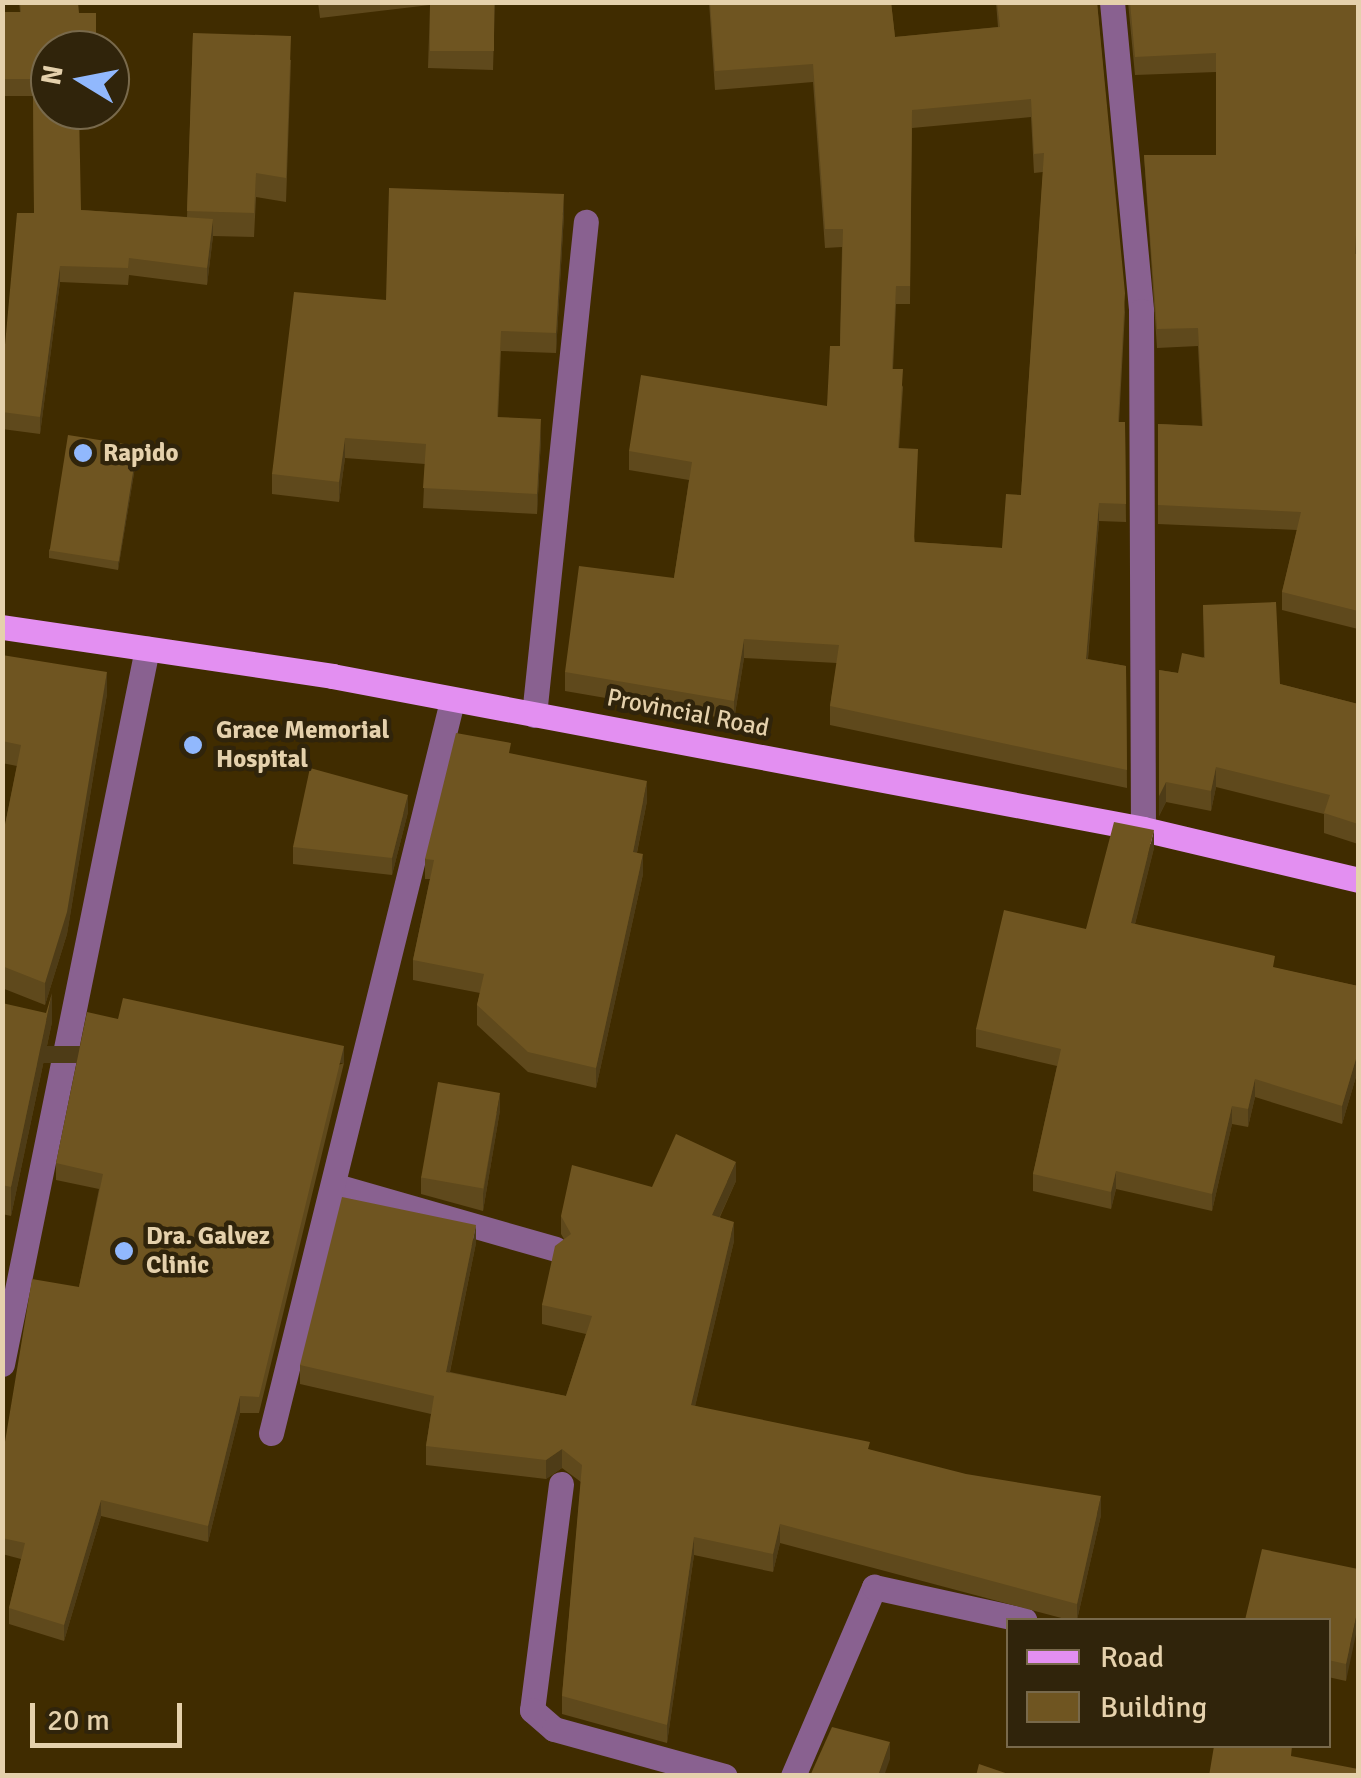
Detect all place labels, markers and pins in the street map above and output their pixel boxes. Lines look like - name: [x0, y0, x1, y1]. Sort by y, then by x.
- place label: Rapido: [103, 438, 178, 468]
- marker: Rapido: [72, 442, 94, 464]
- place label: Grace Memorial Hospital: [216, 716, 389, 775]
- marker: Grace Memorial Hospital: [180, 732, 206, 758]
- place label: Dra. Galvez Clinic: [146, 1222, 270, 1281]
- marker: Dra. Galvez Clinic: [111, 1238, 137, 1264]

